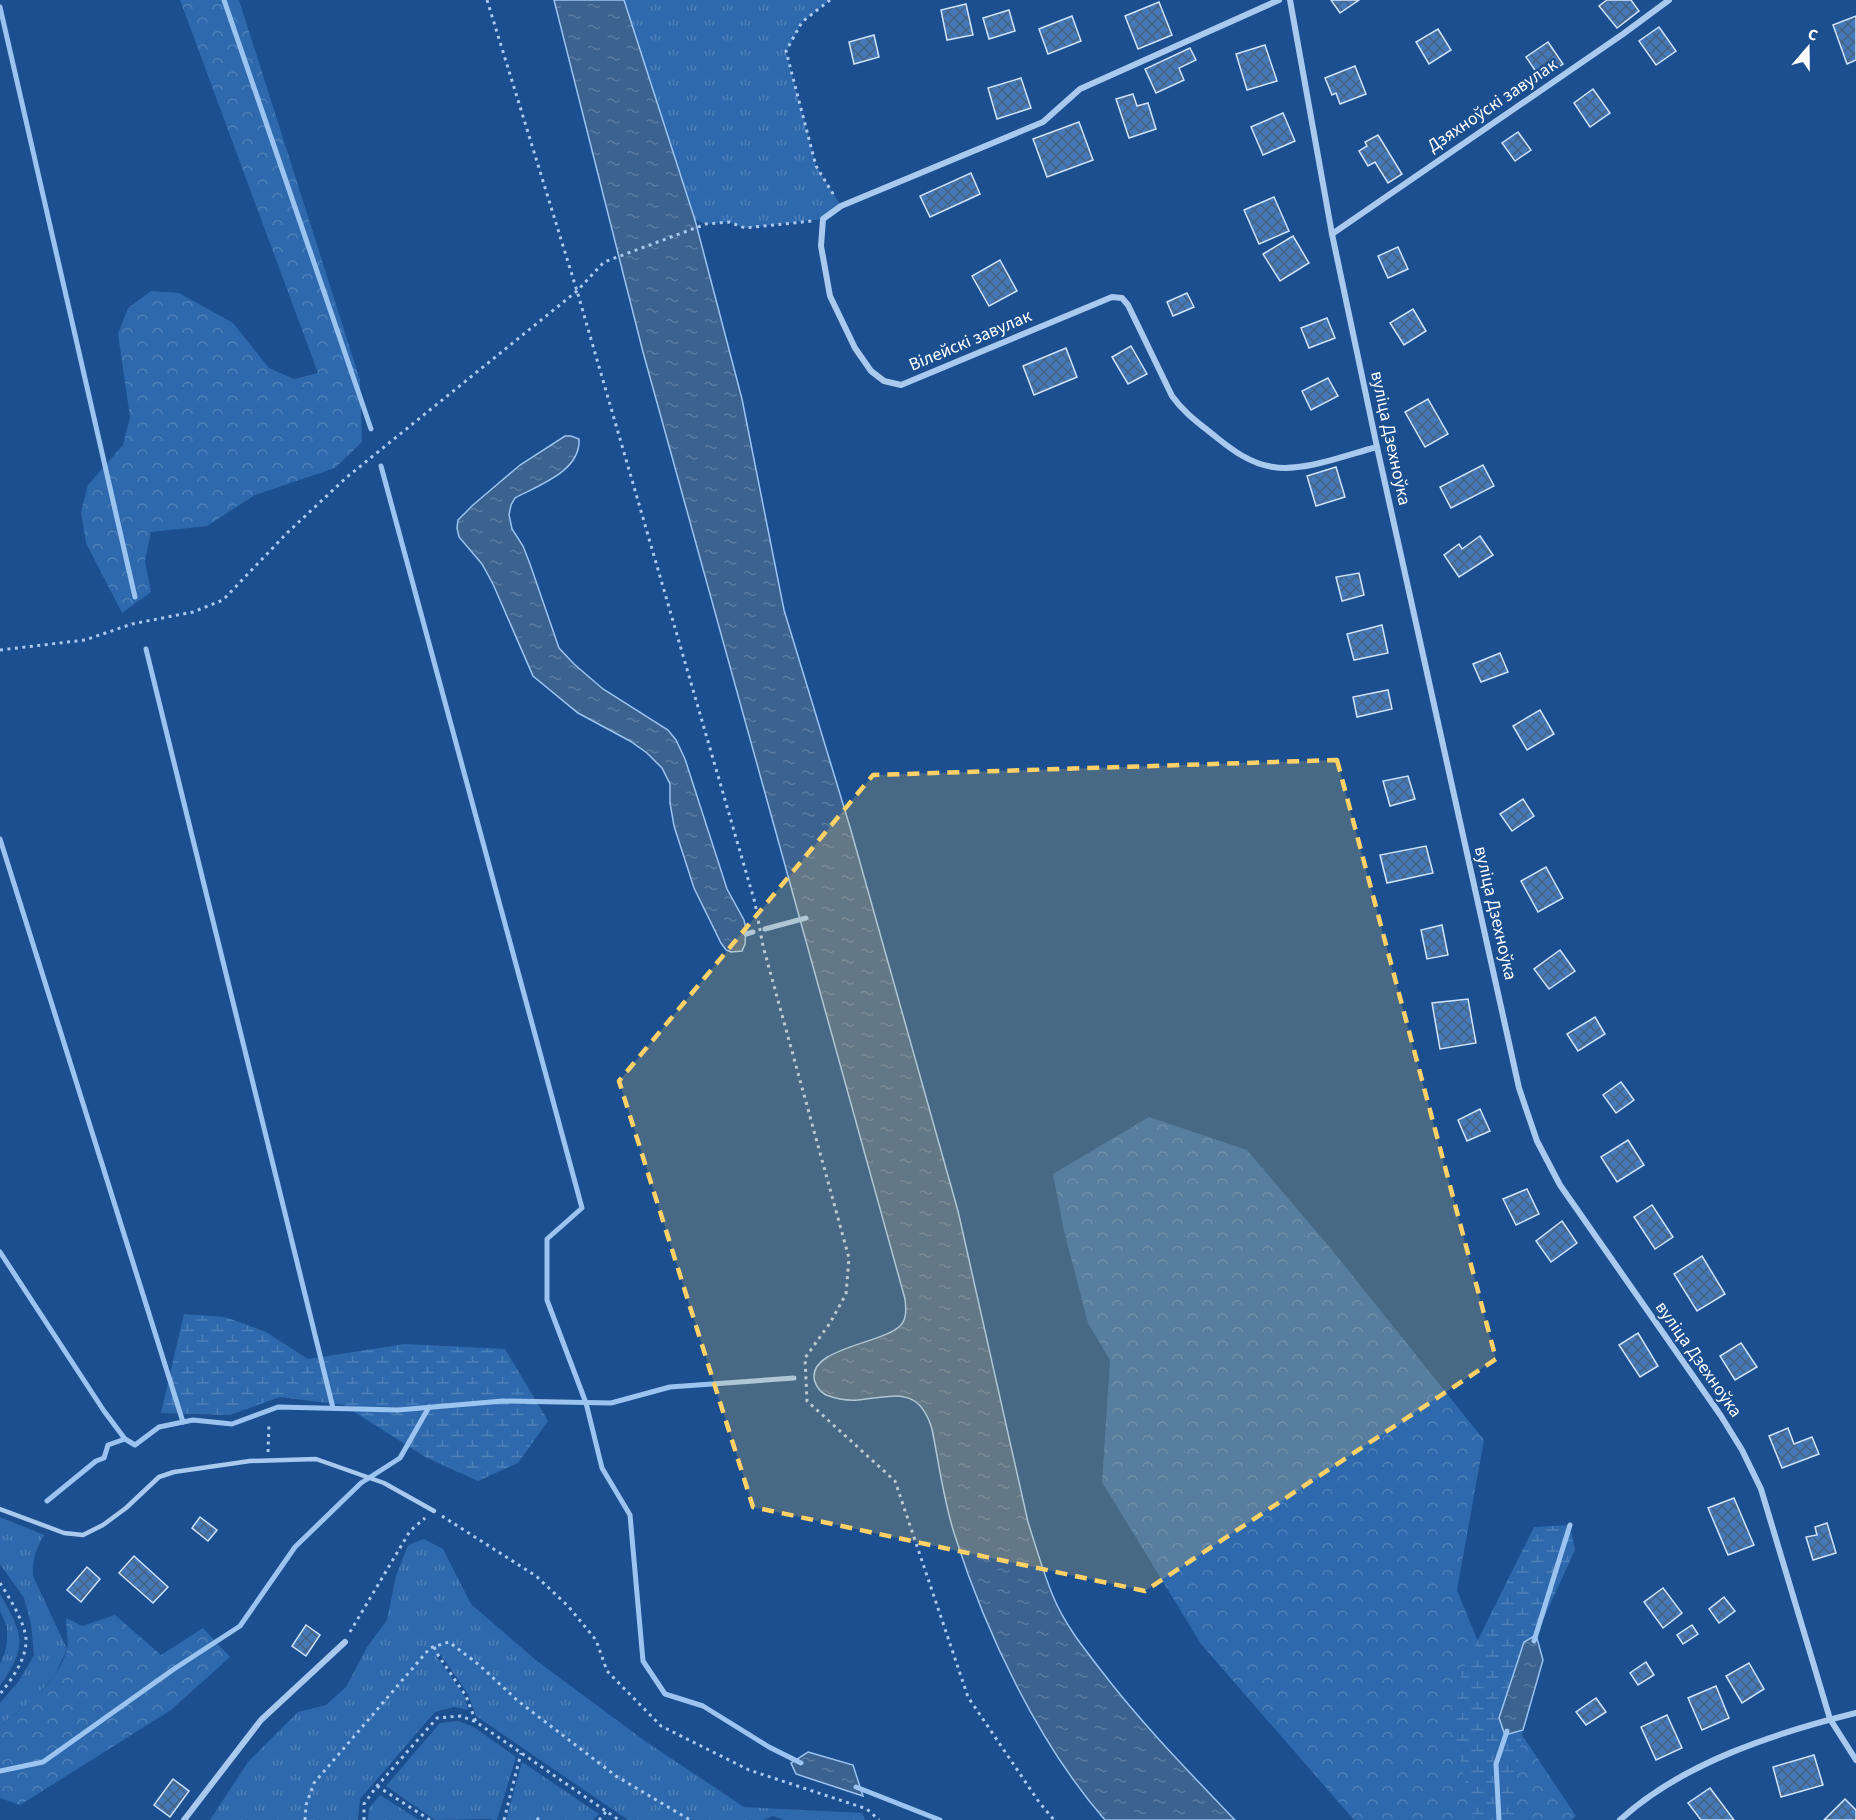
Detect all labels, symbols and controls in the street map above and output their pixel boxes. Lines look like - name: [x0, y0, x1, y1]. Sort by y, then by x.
- north arrow: [1778, 18, 1838, 78]
- text: С: [1805, 23, 1821, 47]
- street label: Дзяхноўскі завулак: [1422, 52, 1563, 158]
- street label: Вілейскі завулак: [905, 303, 1035, 378]
- street label: вуліца Дзехноўка: [1364, 369, 1417, 508]
- street label: вуліца Дзехноўка: [1468, 844, 1523, 983]
- street label: вуліца Дзехноўка: [1649, 1296, 1748, 1422]

